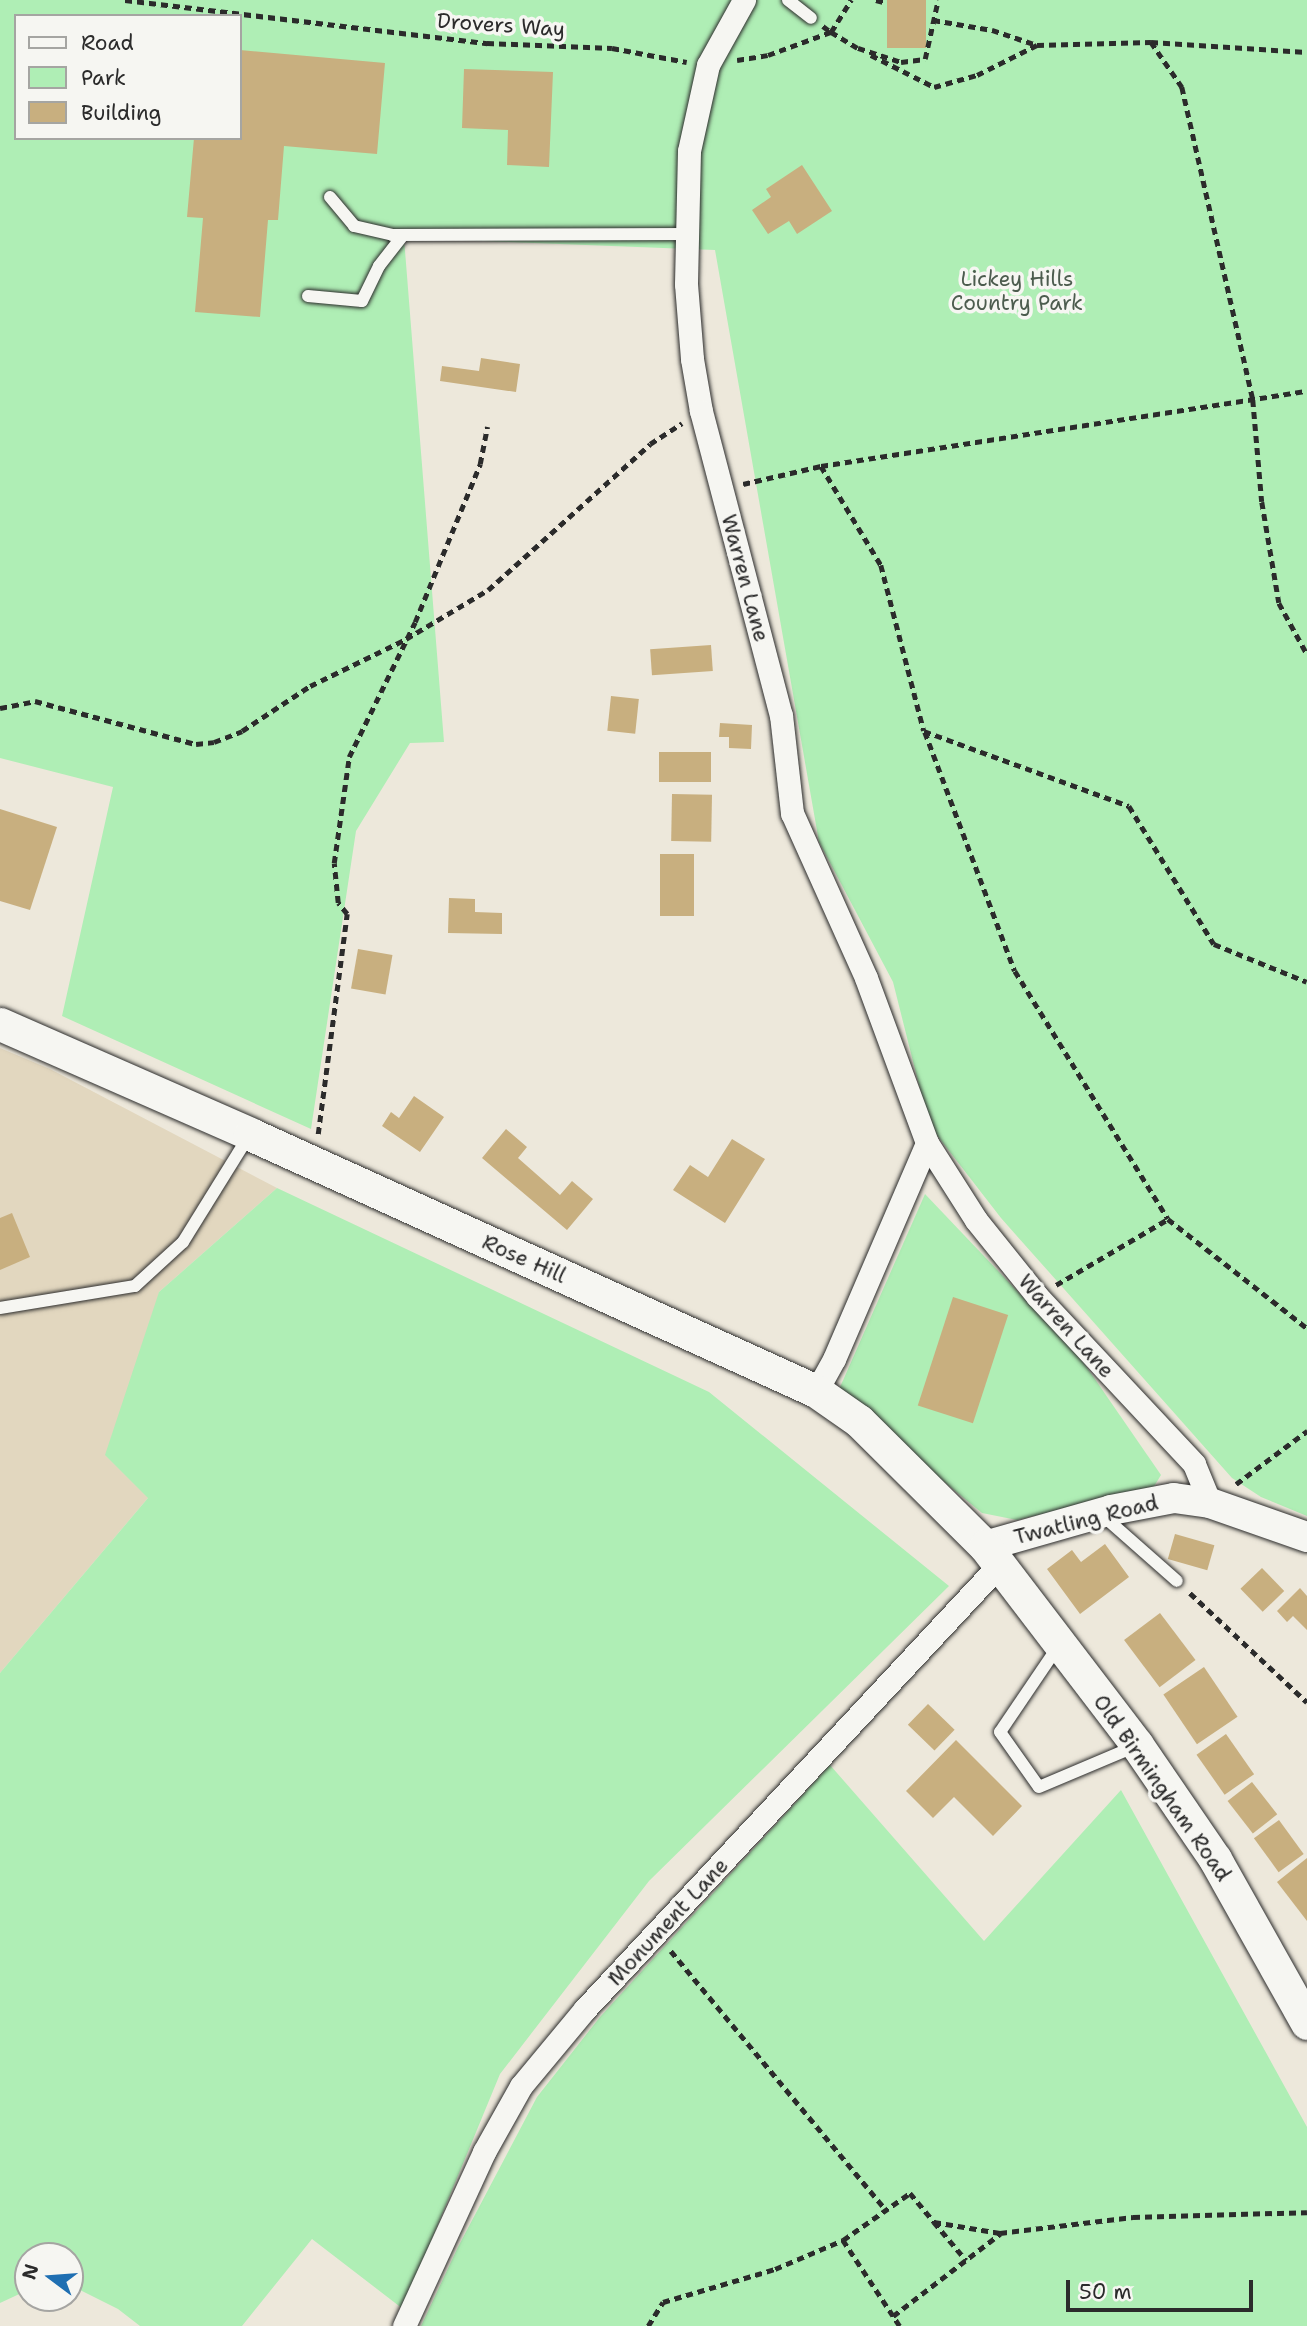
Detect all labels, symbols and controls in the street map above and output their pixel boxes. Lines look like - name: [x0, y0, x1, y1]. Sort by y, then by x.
- street label: Drovers Way: [436, 8, 566, 42]
- legend: [14, 14, 242, 140]
- text: Road: [81, 29, 134, 57]
- text: Park: [81, 64, 126, 92]
- text: Building: [81, 99, 161, 127]
- park label: Lickey Hills Country Park: [951, 266, 1083, 316]
- street label: Warren Lane: [716, 512, 774, 644]
- street label: Rose Hill: [478, 1229, 570, 1289]
- street label: Warren Lane: [1013, 1269, 1119, 1383]
- street label: Twatling Road: [1011, 1490, 1161, 1550]
- street label: Old Birmingham Road: [1088, 1690, 1236, 1886]
- street label: Monument Lane: [602, 1853, 734, 1991]
- north arrow: [14, 2242, 84, 2312]
- text: N: [16, 2261, 44, 2282]
- scale bar: [1069, 2266, 1256, 2310]
- text: 50 m: [1079, 2278, 1132, 2306]

